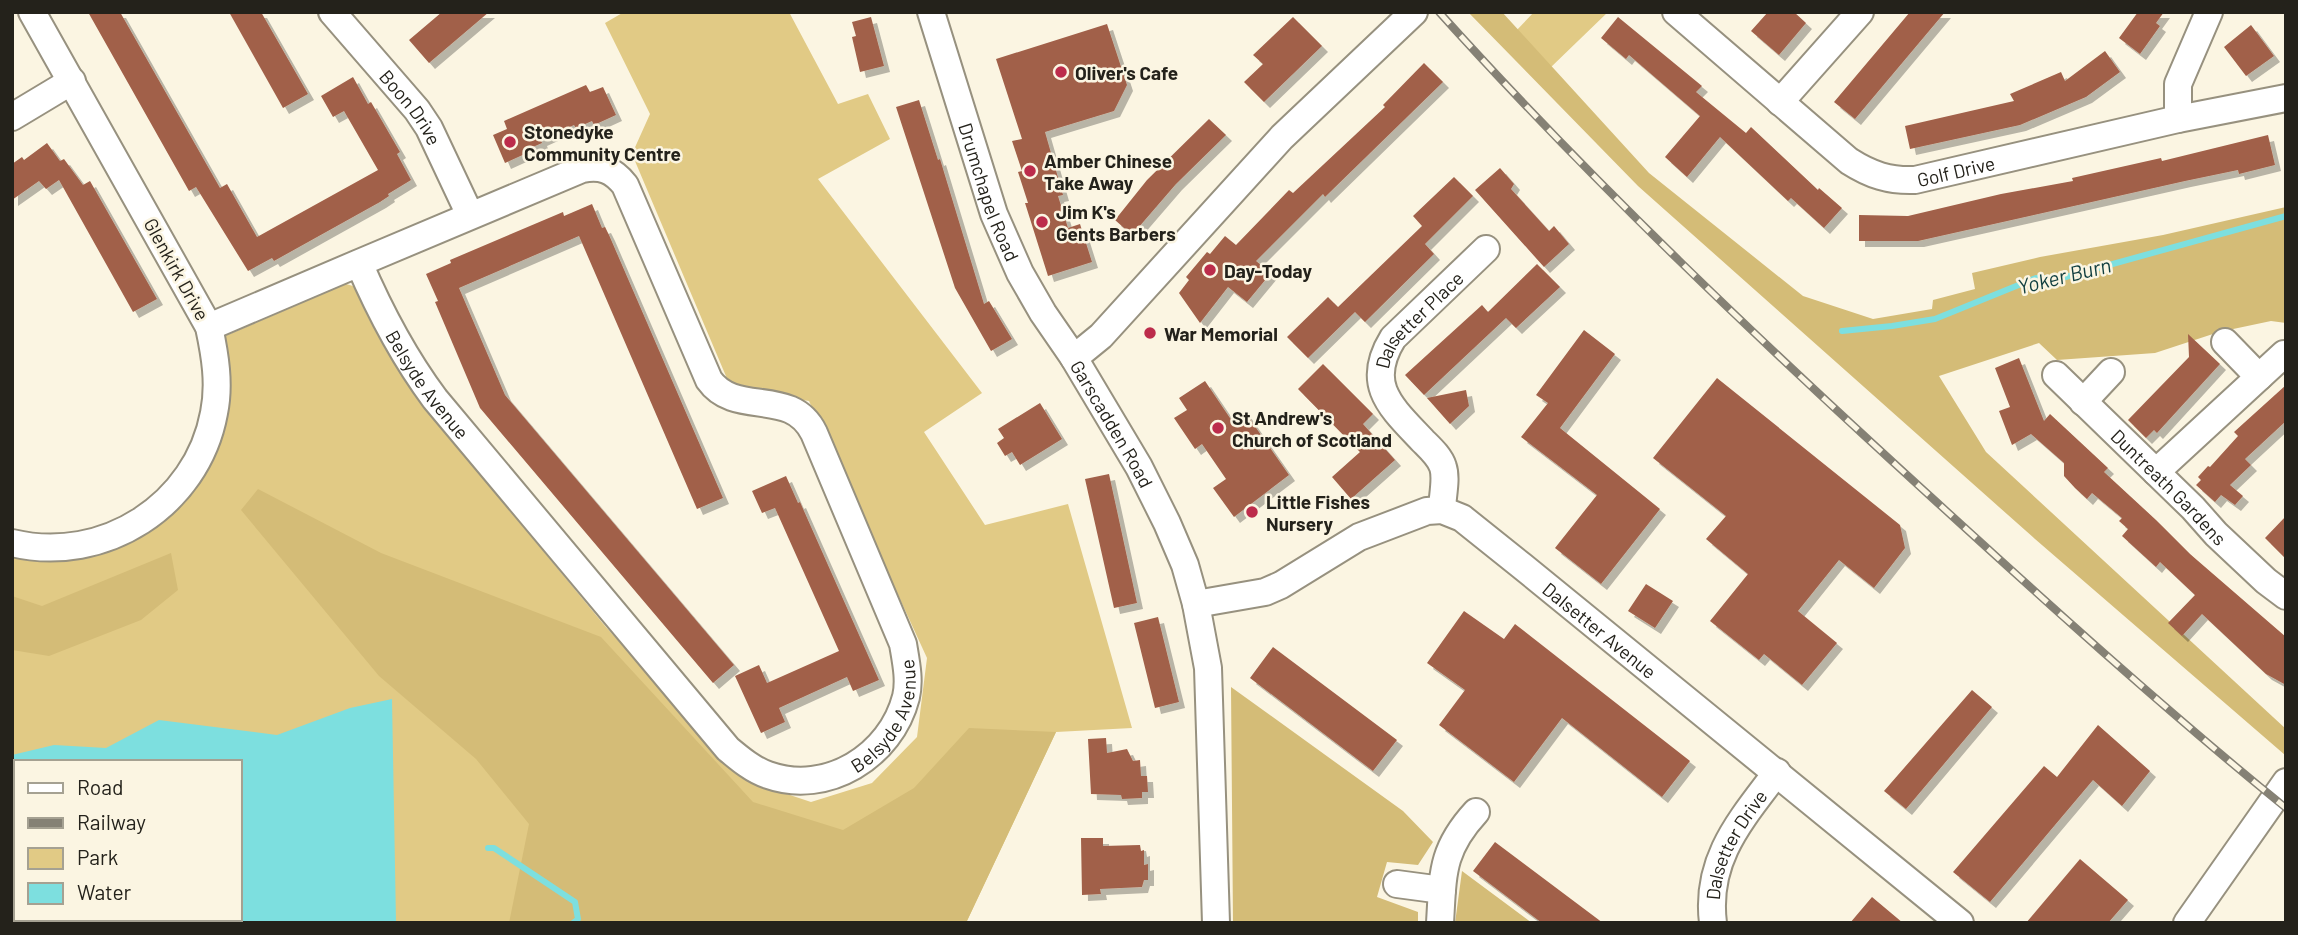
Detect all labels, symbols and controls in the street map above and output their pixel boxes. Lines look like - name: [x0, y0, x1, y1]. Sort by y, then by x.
- place label: Oliver's Cafe: [1075, 61, 1178, 84]
- street label: Boon Drive: [375, 64, 447, 148]
- marker: Oliver's Cafe: [1053, 64, 1069, 80]
- place label: Stonedyke Community Centre: [524, 120, 681, 165]
- street label: Drumchapel Road: [955, 120, 1025, 264]
- marker: Stonedyke Community Centre: [502, 134, 518, 150]
- place label: Amber Chinese Take Away: [1044, 149, 1172, 194]
- street label: Golf Drive: [1914, 150, 1997, 191]
- marker: Amber Chinese Take Away: [1022, 163, 1038, 179]
- place label: Jim K's Gents Barbers: [1056, 200, 1176, 245]
- street label: Glenkirk Drive: [139, 214, 215, 324]
- marker: Jim K's Gents Barbers: [1034, 214, 1050, 230]
- water label: Yoker Burn: [2015, 251, 2113, 299]
- place label: Day-Today: [1224, 259, 1312, 282]
- marker: Day-Today: [1202, 262, 1218, 278]
- street label: Dalsetter Place: [1370, 266, 1468, 371]
- place label: War Memorial: [1164, 322, 1278, 345]
- marker: War Memorial: [1142, 325, 1158, 341]
- street label: Belsyde Avenue: [382, 326, 475, 443]
- street label: Garscadden Road: [1066, 356, 1159, 491]
- place label: St Andrew's Church of Scotland: [1232, 406, 1392, 451]
- marker: St Andrew's Church of Scotland: [1210, 420, 1226, 436]
- street label: Duntreath Gardens: [2107, 424, 2232, 550]
- place label: Little Fishes Nursery: [1266, 490, 1370, 535]
- marker: Little Fishes Nursery: [1244, 504, 1260, 520]
- street label: Dalsetter Avenue: [1539, 577, 1661, 683]
- street label: Belsyde Avenue: [846, 658, 919, 777]
- legend: [14, 760, 242, 921]
- text: Road: [77, 774, 123, 799]
- street label: Dalsetter Drive: [1700, 785, 1771, 901]
- text: Railway: [77, 809, 146, 834]
- text: Park: [77, 844, 118, 869]
- text: Water: [77, 879, 132, 904]

